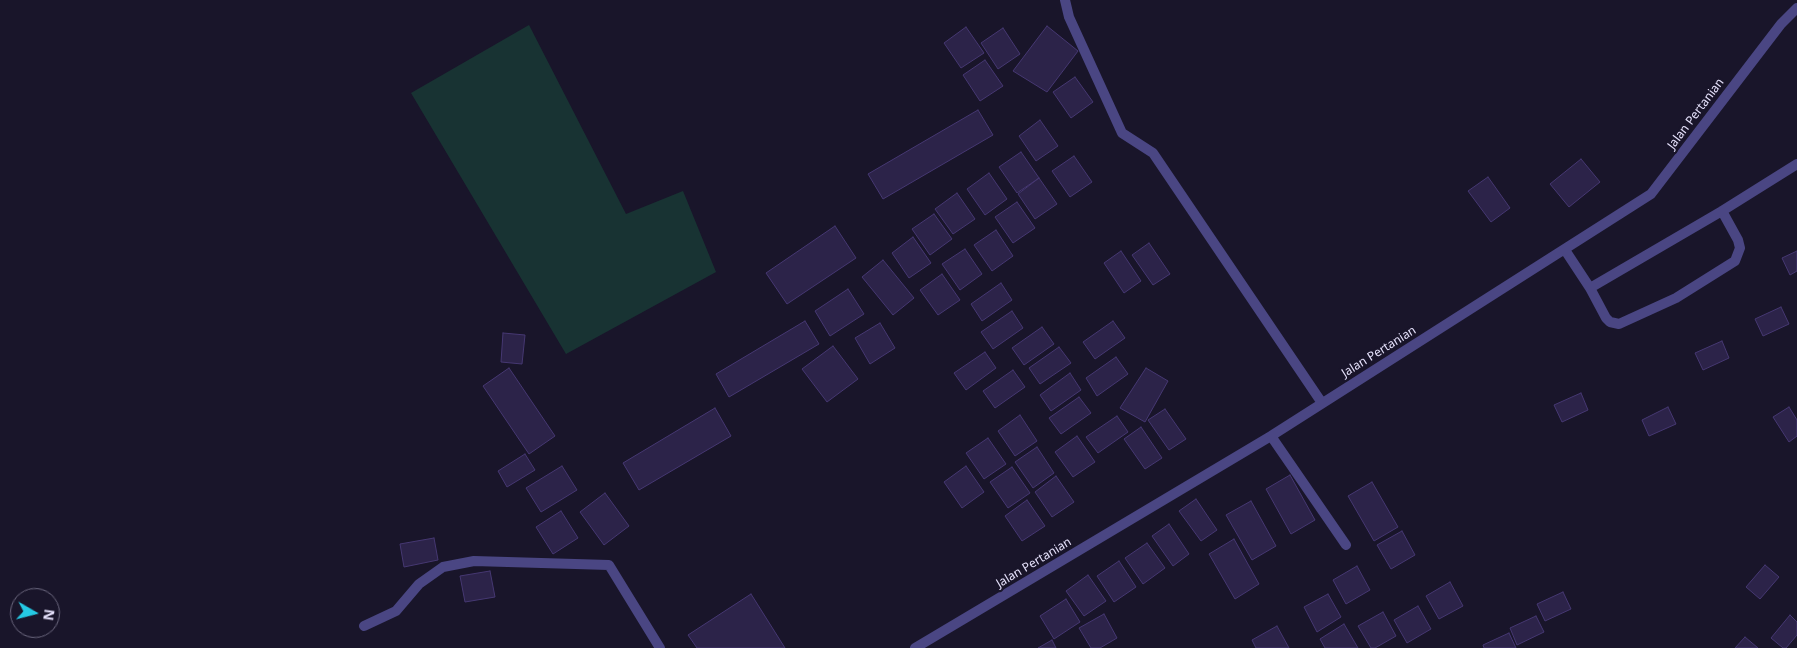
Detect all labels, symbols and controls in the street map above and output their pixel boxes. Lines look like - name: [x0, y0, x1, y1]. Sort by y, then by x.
- street label: Jalan Pertanian: [1665, 76, 1727, 152]
- street label: Jalan Pertanian: [1339, 323, 1419, 381]
- street label: Jalan Pertanian: [994, 535, 1074, 591]
- north arrow: [10, 588, 60, 638]
- text: N: [39, 608, 60, 622]

